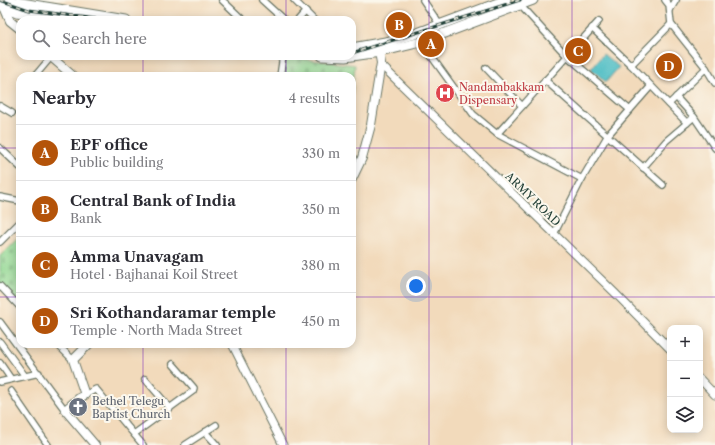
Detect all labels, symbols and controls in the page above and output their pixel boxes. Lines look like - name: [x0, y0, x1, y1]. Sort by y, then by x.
- pin: B: [386, 10, 412, 40]
- search box: [16, 16, 356, 60]
- icon: search: [30, 27, 52, 49]
- text: Search here: [62, 29, 147, 48]
- pin: A: [418, 29, 444, 59]
- pin: C: [565, 36, 591, 66]
- pin: D: [656, 51, 682, 81]
- place label: Nandambakkam Dispensary: [459, 80, 545, 107]
- hospital icon: Nandambakkam Dispensary: [434, 82, 456, 104]
- text: Nearby: [32, 88, 96, 108]
- text: 4 results: [289, 90, 340, 106]
- text: EPF office: [70, 135, 148, 154]
- text: A: [40, 145, 50, 161]
- text: 330 m: [302, 145, 340, 161]
- text: Public building: [70, 154, 163, 170]
- street label: ARMY ROAD: [502, 168, 564, 229]
- text: Central Bank of India: [70, 191, 236, 210]
- text: B: [40, 201, 50, 217]
- text: 350 m: [302, 201, 340, 217]
- text: Bank: [70, 210, 102, 226]
- text: Amma Unavagam: [70, 247, 204, 266]
- text: C: [40, 257, 50, 273]
- text: 380 m: [301, 257, 340, 273]
- text: Hotel · Bajhanai Koil Street: [70, 266, 238, 282]
- your location: [406, 276, 426, 296]
- text: Sri Kothandaramar temple: [70, 303, 276, 322]
- text: D: [39, 313, 51, 329]
- text: 450 m: [302, 313, 340, 329]
- text: Temple · North Mada Street: [70, 322, 242, 338]
- map controls: [667, 325, 703, 433]
- button: +: [667, 325, 703, 361]
- button: −: [667, 361, 703, 397]
- place label: Bethel Telegu Baptist Church: [92, 394, 170, 421]
- church icon: Bethel Telegu Baptist Church: [67, 396, 89, 418]
- button: layers: [667, 397, 703, 433]

